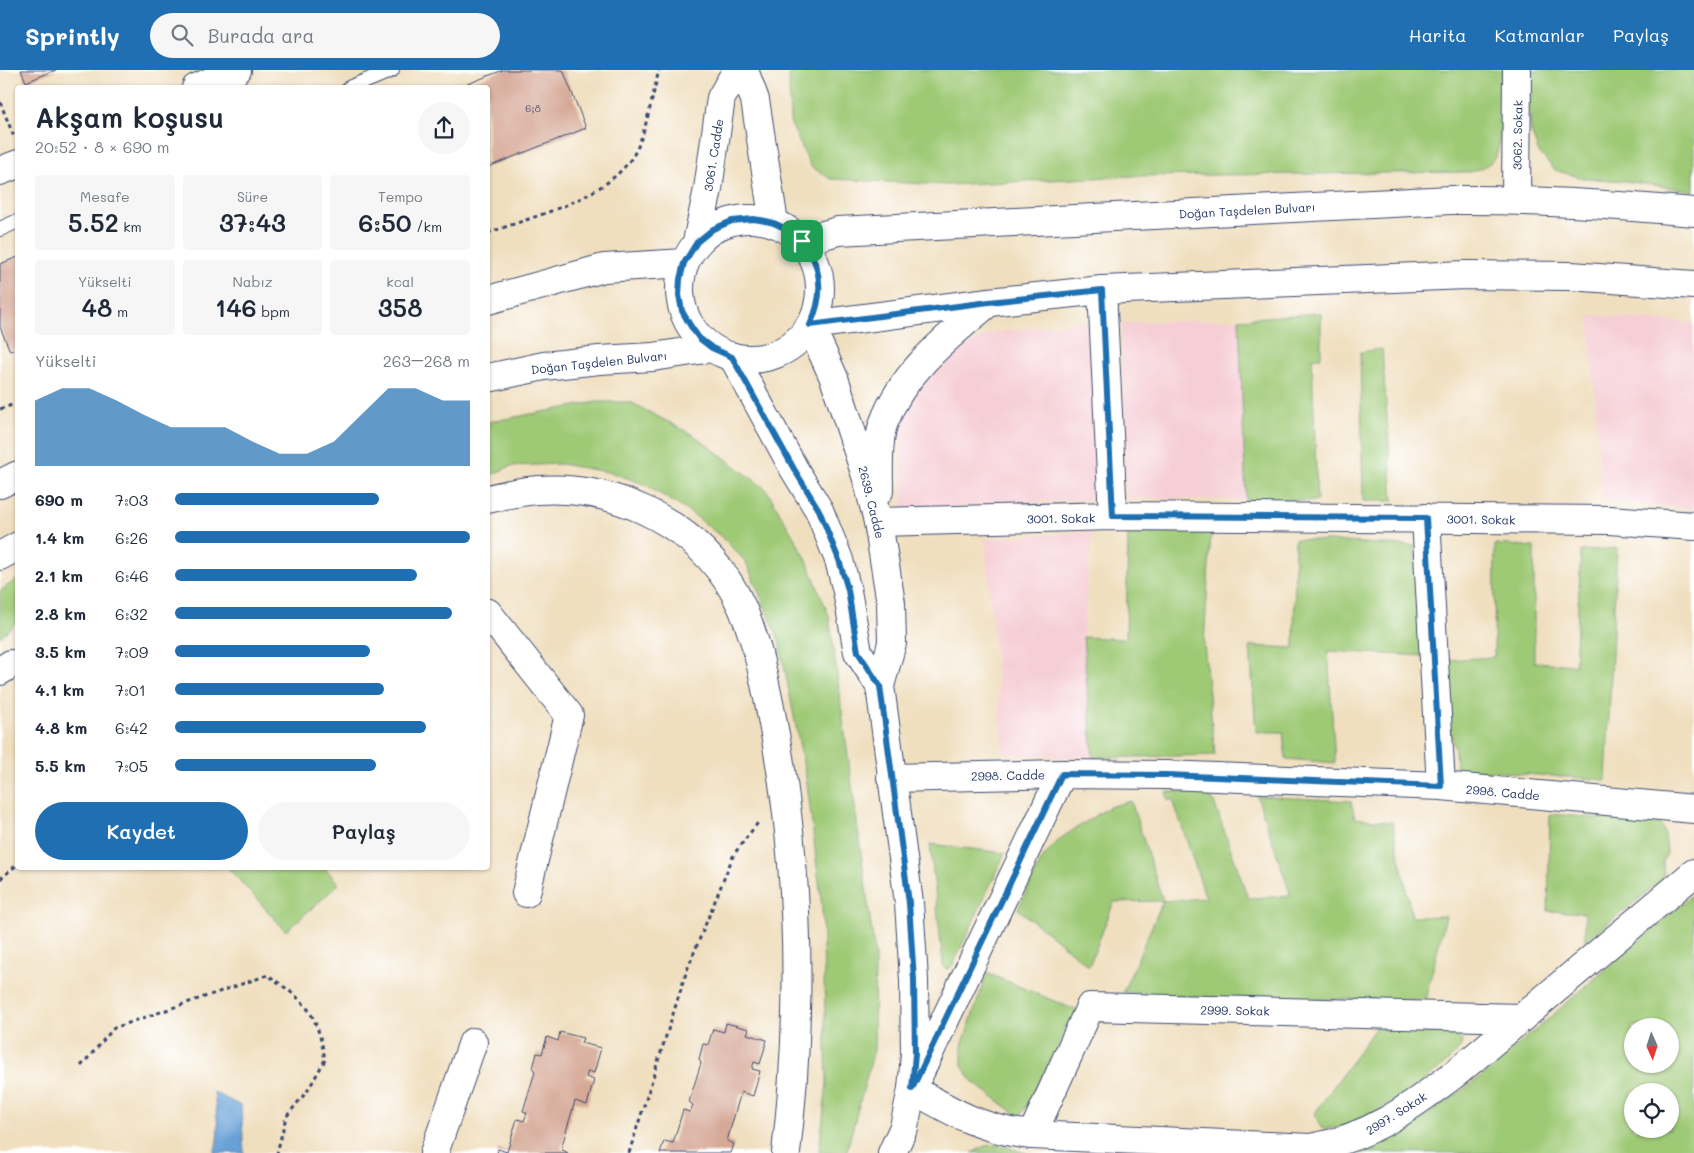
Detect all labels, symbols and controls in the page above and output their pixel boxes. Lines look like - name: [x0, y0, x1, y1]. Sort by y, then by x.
- search box: [150, 13, 500, 58]
- text: Sprintly: [25, 20, 120, 51]
- icon: search: [168, 21, 196, 49]
- text: Burada ara: [208, 23, 314, 48]
- text: Harita: [1409, 23, 1467, 47]
- text: Katmanlar: [1495, 23, 1585, 47]
- text: Paylaş: [1613, 23, 1669, 47]
- text: Akşam koşusu: [35, 99, 224, 135]
- street label: 3062. Sokak: [1508, 100, 1526, 170]
- house number: 6;8: [525, 101, 541, 115]
- button: share: [418, 102, 470, 154]
- street label: 3061. Cadde: [699, 118, 727, 192]
- text: 20:52 · 8 × 690 m: [35, 136, 170, 157]
- text: Mesafe: [80, 187, 130, 206]
- text: Süre: [237, 187, 268, 206]
- text: Tempo: [378, 187, 422, 206]
- street label: Doğan Taşdelen Bulvarı: [1178, 198, 1316, 222]
- text: 5.52: [68, 206, 119, 238]
- text: 37:43: [219, 206, 286, 238]
- text: 6:50: [358, 206, 412, 238]
- text: km: [119, 217, 142, 236]
- text: /km: [412, 217, 442, 236]
- pin: [781, 220, 823, 262]
- icon: arrive: [788, 227, 816, 255]
- text: Yükselti: [78, 272, 132, 291]
- text: Nabız: [232, 272, 273, 291]
- text: kcal: [386, 272, 414, 291]
- text: 48: [82, 291, 112, 323]
- text: 146: [215, 291, 257, 323]
- text: 358: [378, 291, 423, 323]
- text: m: [112, 302, 128, 321]
- text: bpm: [257, 302, 290, 321]
- street label: Doğan Taşdelen Bulvarı: [530, 347, 668, 377]
- text: Yükselti: [35, 350, 96, 371]
- text: 263–268 m: [383, 350, 470, 371]
- street label: 2639. Cadde: [855, 464, 889, 540]
- text: 690 m: [35, 489, 83, 510]
- text: 7:03: [115, 489, 148, 510]
- street label: 3001. Sokak: [1027, 509, 1095, 527]
- street label: 3001. Sokak: [1447, 510, 1515, 528]
- text: 1.4 km: [35, 527, 84, 548]
- text: 6:26: [115, 527, 148, 548]
- text: 2.1 km: [35, 565, 83, 586]
- text: 6:46: [115, 565, 149, 586]
- text: 2.8 km: [35, 603, 86, 624]
- text: 6:32: [115, 603, 148, 624]
- text: 3.5 km: [35, 641, 86, 662]
- text: 7:09: [115, 641, 148, 662]
- text: 4.1 km: [35, 679, 84, 700]
- text: 7:01: [115, 679, 146, 700]
- text: 4.8 km: [35, 717, 87, 738]
- text: 6:42: [115, 717, 148, 738]
- text: 5.5 km: [35, 755, 86, 776]
- text: 7:05: [115, 755, 148, 776]
- street label: 2998. Cadde: [971, 766, 1045, 784]
- street label: 2998. Cadde: [1465, 781, 1541, 803]
- button: Kaydet: [35, 802, 248, 860]
- button: Paylaş: [258, 802, 470, 860]
- street label: 2999. Sokak: [1200, 1001, 1270, 1019]
- north arrow: [1624, 1018, 1679, 1072]
- map controls: [1624, 1018, 1679, 1138]
- button: locate: [1624, 1083, 1679, 1138]
- street label: 2997. Sokak: [1362, 1088, 1430, 1138]

